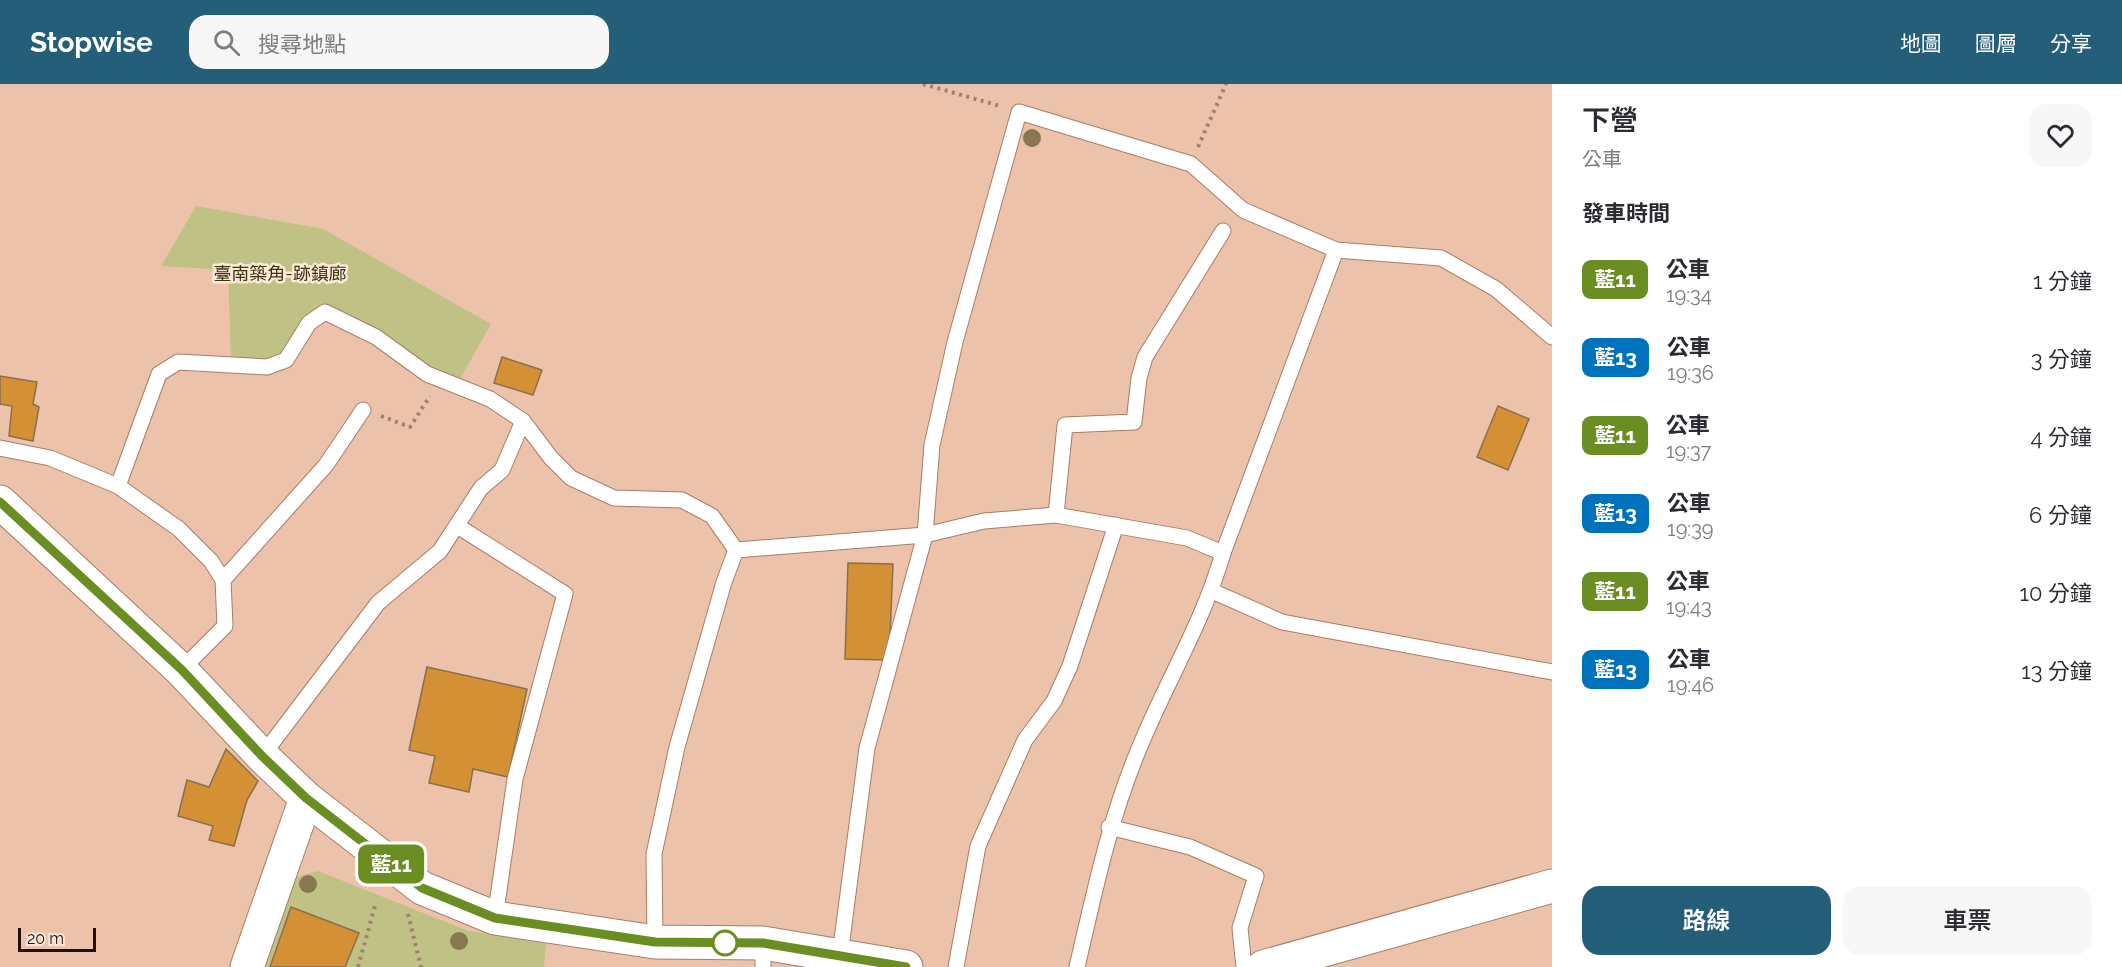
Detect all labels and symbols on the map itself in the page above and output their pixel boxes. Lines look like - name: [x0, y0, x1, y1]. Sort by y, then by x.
- park label: 臺南築角-跡鎮廊: [213, 263, 347, 284]
- line badge: 藍11: [356, 844, 426, 884]
- scale bar: [18, 925, 96, 952]
- unlabelled marker: [712, 930, 738, 956]

